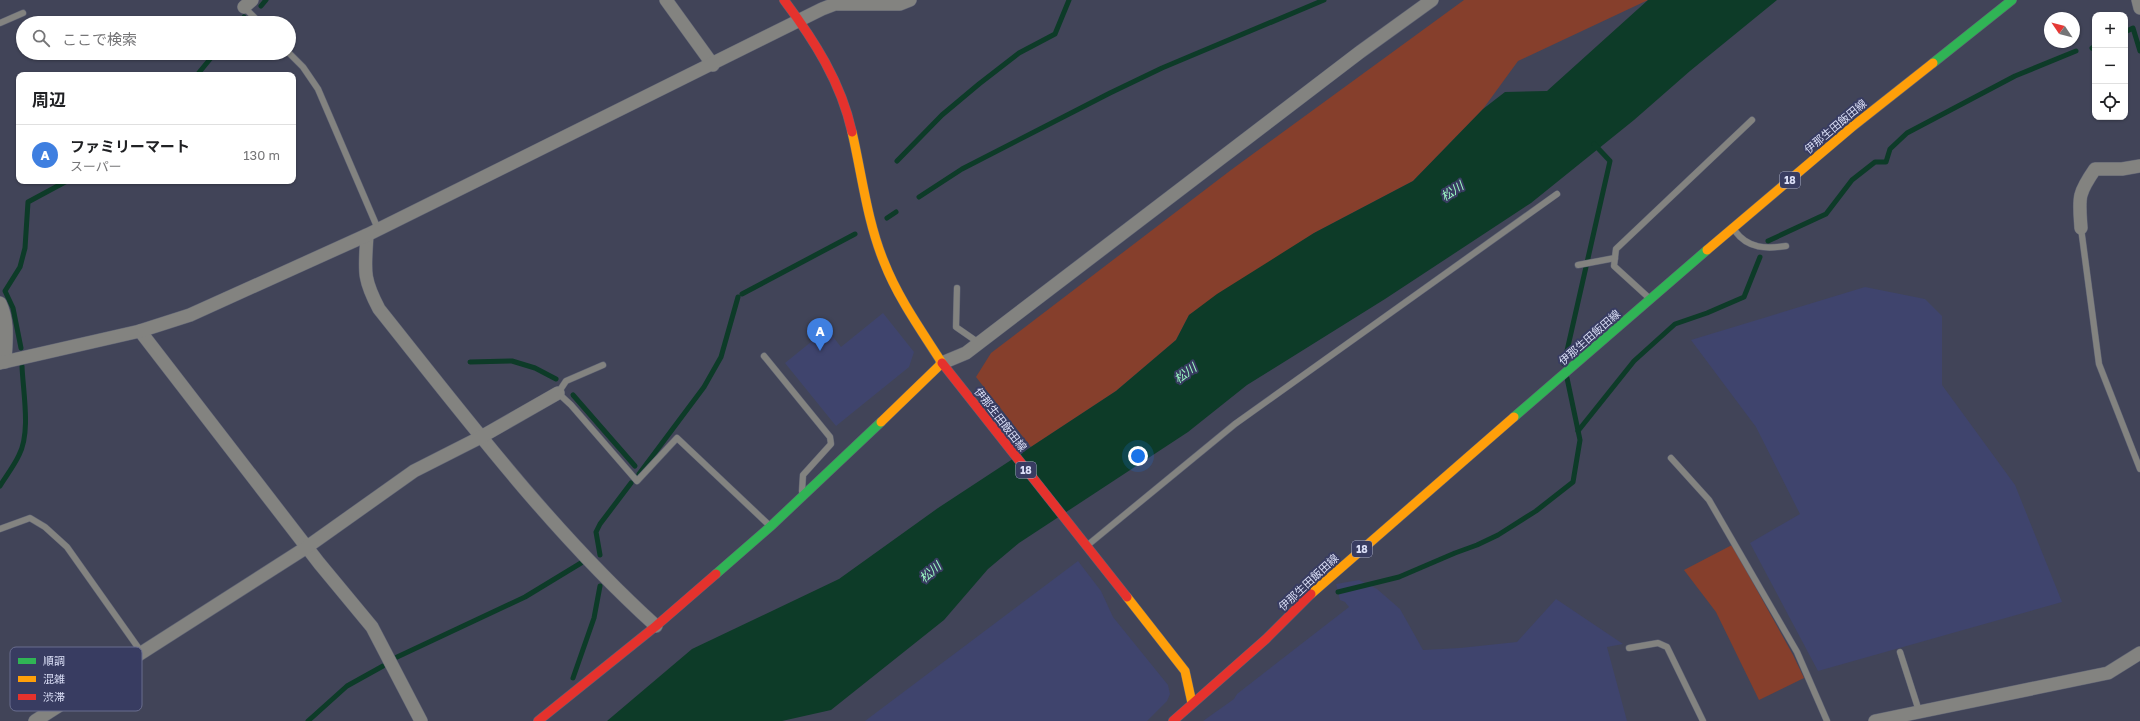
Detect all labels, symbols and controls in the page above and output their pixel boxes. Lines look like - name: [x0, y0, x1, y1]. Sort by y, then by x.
- north arrow: [2044, 12, 2080, 48]
- map controls: [2092, 12, 2128, 120]
- button: +: [2092, 12, 2128, 48]
- search box: [16, 16, 296, 60]
- icon: search: [30, 27, 52, 49]
- text: ここで検索: [62, 30, 137, 48]
- button: −: [2092, 48, 2128, 84]
- button: locate: [2092, 84, 2128, 120]
- text: 周辺: [32, 89, 66, 110]
- street label: 伊那生田飯田線: [1801, 96, 1869, 156]
- text: ファミリーマート: [70, 137, 190, 155]
- text: A: [40, 147, 50, 163]
- text: 130 m: [243, 147, 280, 163]
- text: スーパー: [70, 158, 122, 174]
- road number: 18: [1780, 172, 1800, 188]
- water label: 松川: [1438, 177, 1468, 204]
- street label: 伊那生田飯田線: [1556, 307, 1622, 367]
- pin: A: [807, 318, 833, 351]
- water label: 松川: [1171, 359, 1201, 386]
- street label: 伊那生田飯田線: [972, 385, 1030, 453]
- your location: [1128, 446, 1148, 466]
- road number: 18: [1016, 462, 1036, 478]
- road number: 18: [1352, 541, 1372, 557]
- street label: 伊那生田飯田線: [1275, 551, 1341, 613]
- water label: 松川: [916, 557, 945, 586]
- legend: [10, 647, 142, 711]
- text: 順調: [43, 654, 65, 667]
- text: 混雑: [43, 672, 65, 685]
- text: 渋滞: [43, 690, 65, 703]

